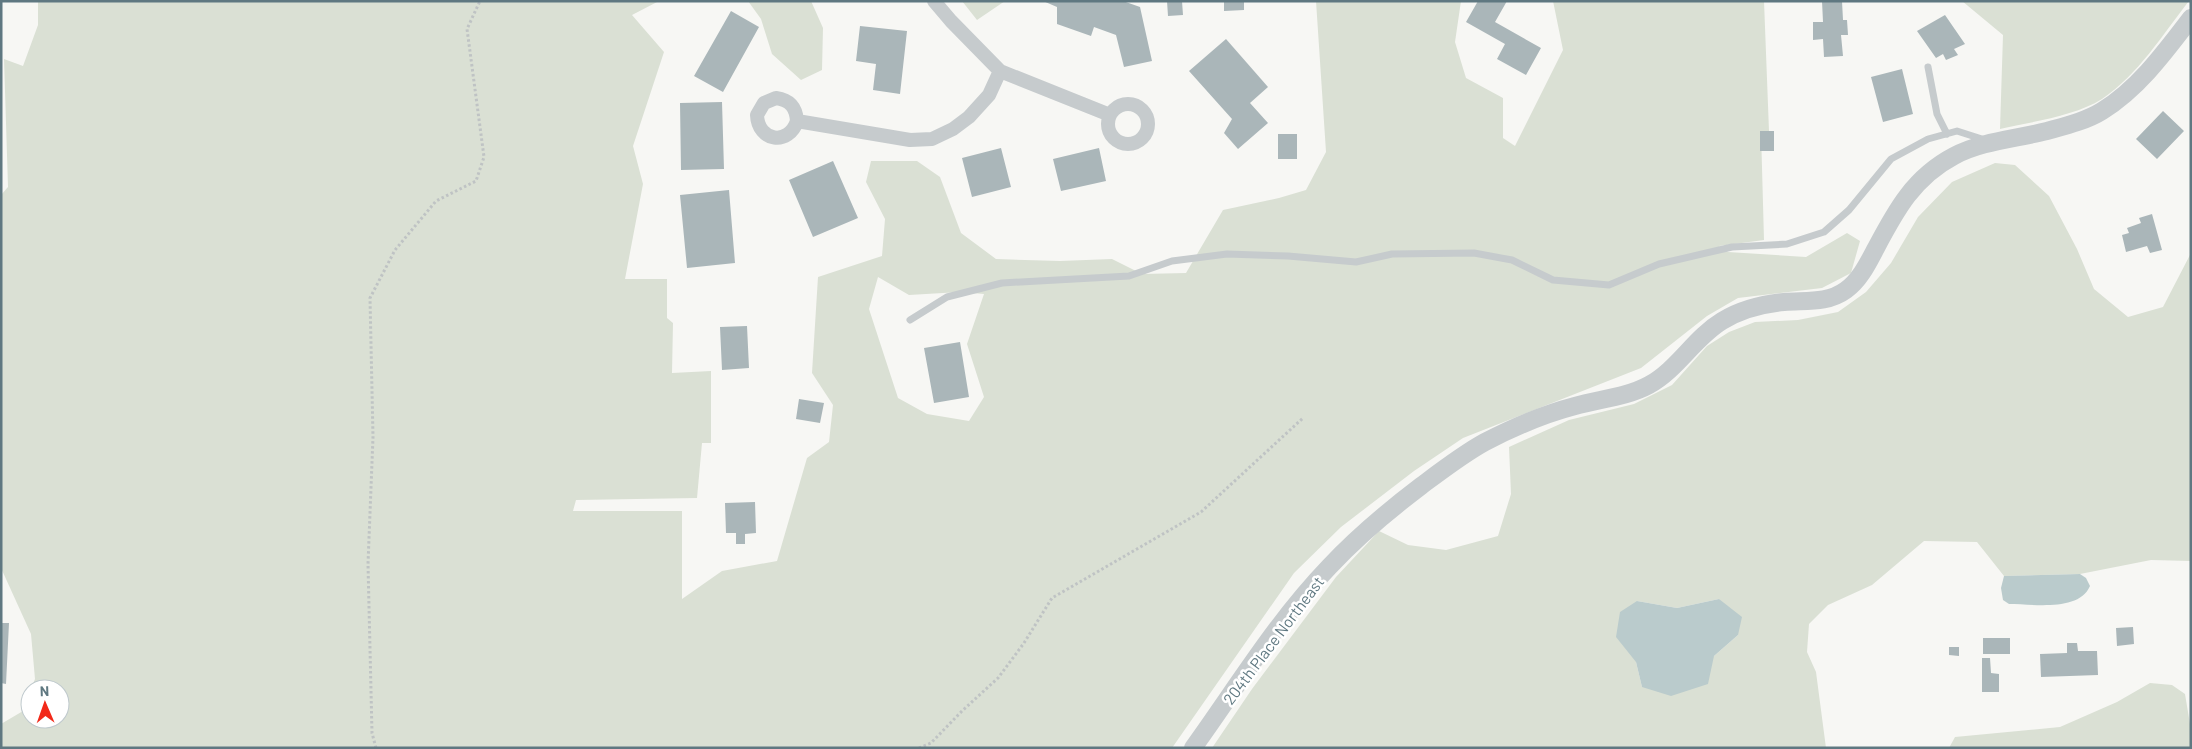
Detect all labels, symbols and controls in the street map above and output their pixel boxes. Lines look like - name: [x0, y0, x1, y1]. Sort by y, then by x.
- street label: 204th Place Northeast: [1219, 572, 1327, 708]
- north arrow: [20, 679, 70, 729]
- text: N: [40, 682, 49, 699]

